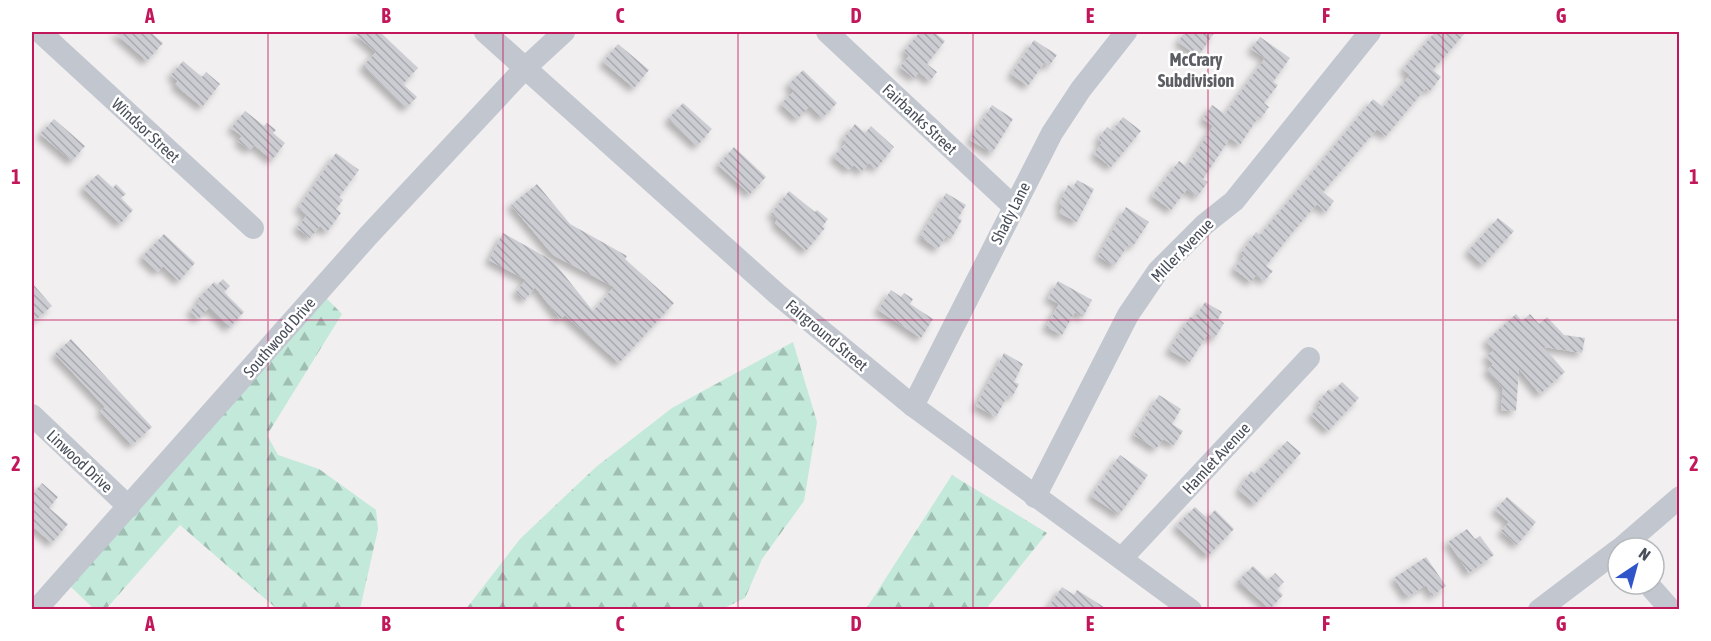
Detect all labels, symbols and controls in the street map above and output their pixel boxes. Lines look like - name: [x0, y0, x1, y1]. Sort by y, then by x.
- text: A: [144, 4, 155, 27]
- text: B: [381, 4, 391, 27]
- text: C: [616, 4, 625, 27]
- text: D: [850, 4, 862, 27]
- text: E: [1086, 4, 1095, 27]
- text: F: [1322, 4, 1330, 27]
- text: G: [1556, 4, 1567, 27]
- district label: McCrary Subdivision: [1158, 49, 1235, 91]
- street label: Fairbanks Street: [879, 80, 961, 158]
- street label: Windsor Street: [108, 94, 184, 166]
- text: 1: [11, 165, 21, 188]
- text: 1: [1689, 165, 1699, 188]
- street label: Shady Lane: [987, 179, 1034, 247]
- street label: Miller Avenue: [1147, 215, 1217, 285]
- street label: Southwood Drive: [240, 294, 318, 380]
- street label: Fairground Street: [782, 296, 872, 375]
- street label: Hamlet Avenue: [1178, 419, 1254, 497]
- street label: Linwood Drive: [44, 426, 116, 496]
- text: 2: [11, 452, 21, 475]
- text: 2: [1689, 452, 1699, 475]
- north arrow: [1606, 536, 1666, 596]
- text: N: [1636, 544, 1654, 564]
- text: A: [144, 612, 155, 635]
- text: B: [381, 612, 391, 635]
- text: C: [616, 612, 625, 635]
- text: D: [850, 612, 862, 635]
- text: E: [1086, 612, 1095, 635]
- text: F: [1322, 612, 1330, 635]
- text: G: [1556, 612, 1567, 635]

